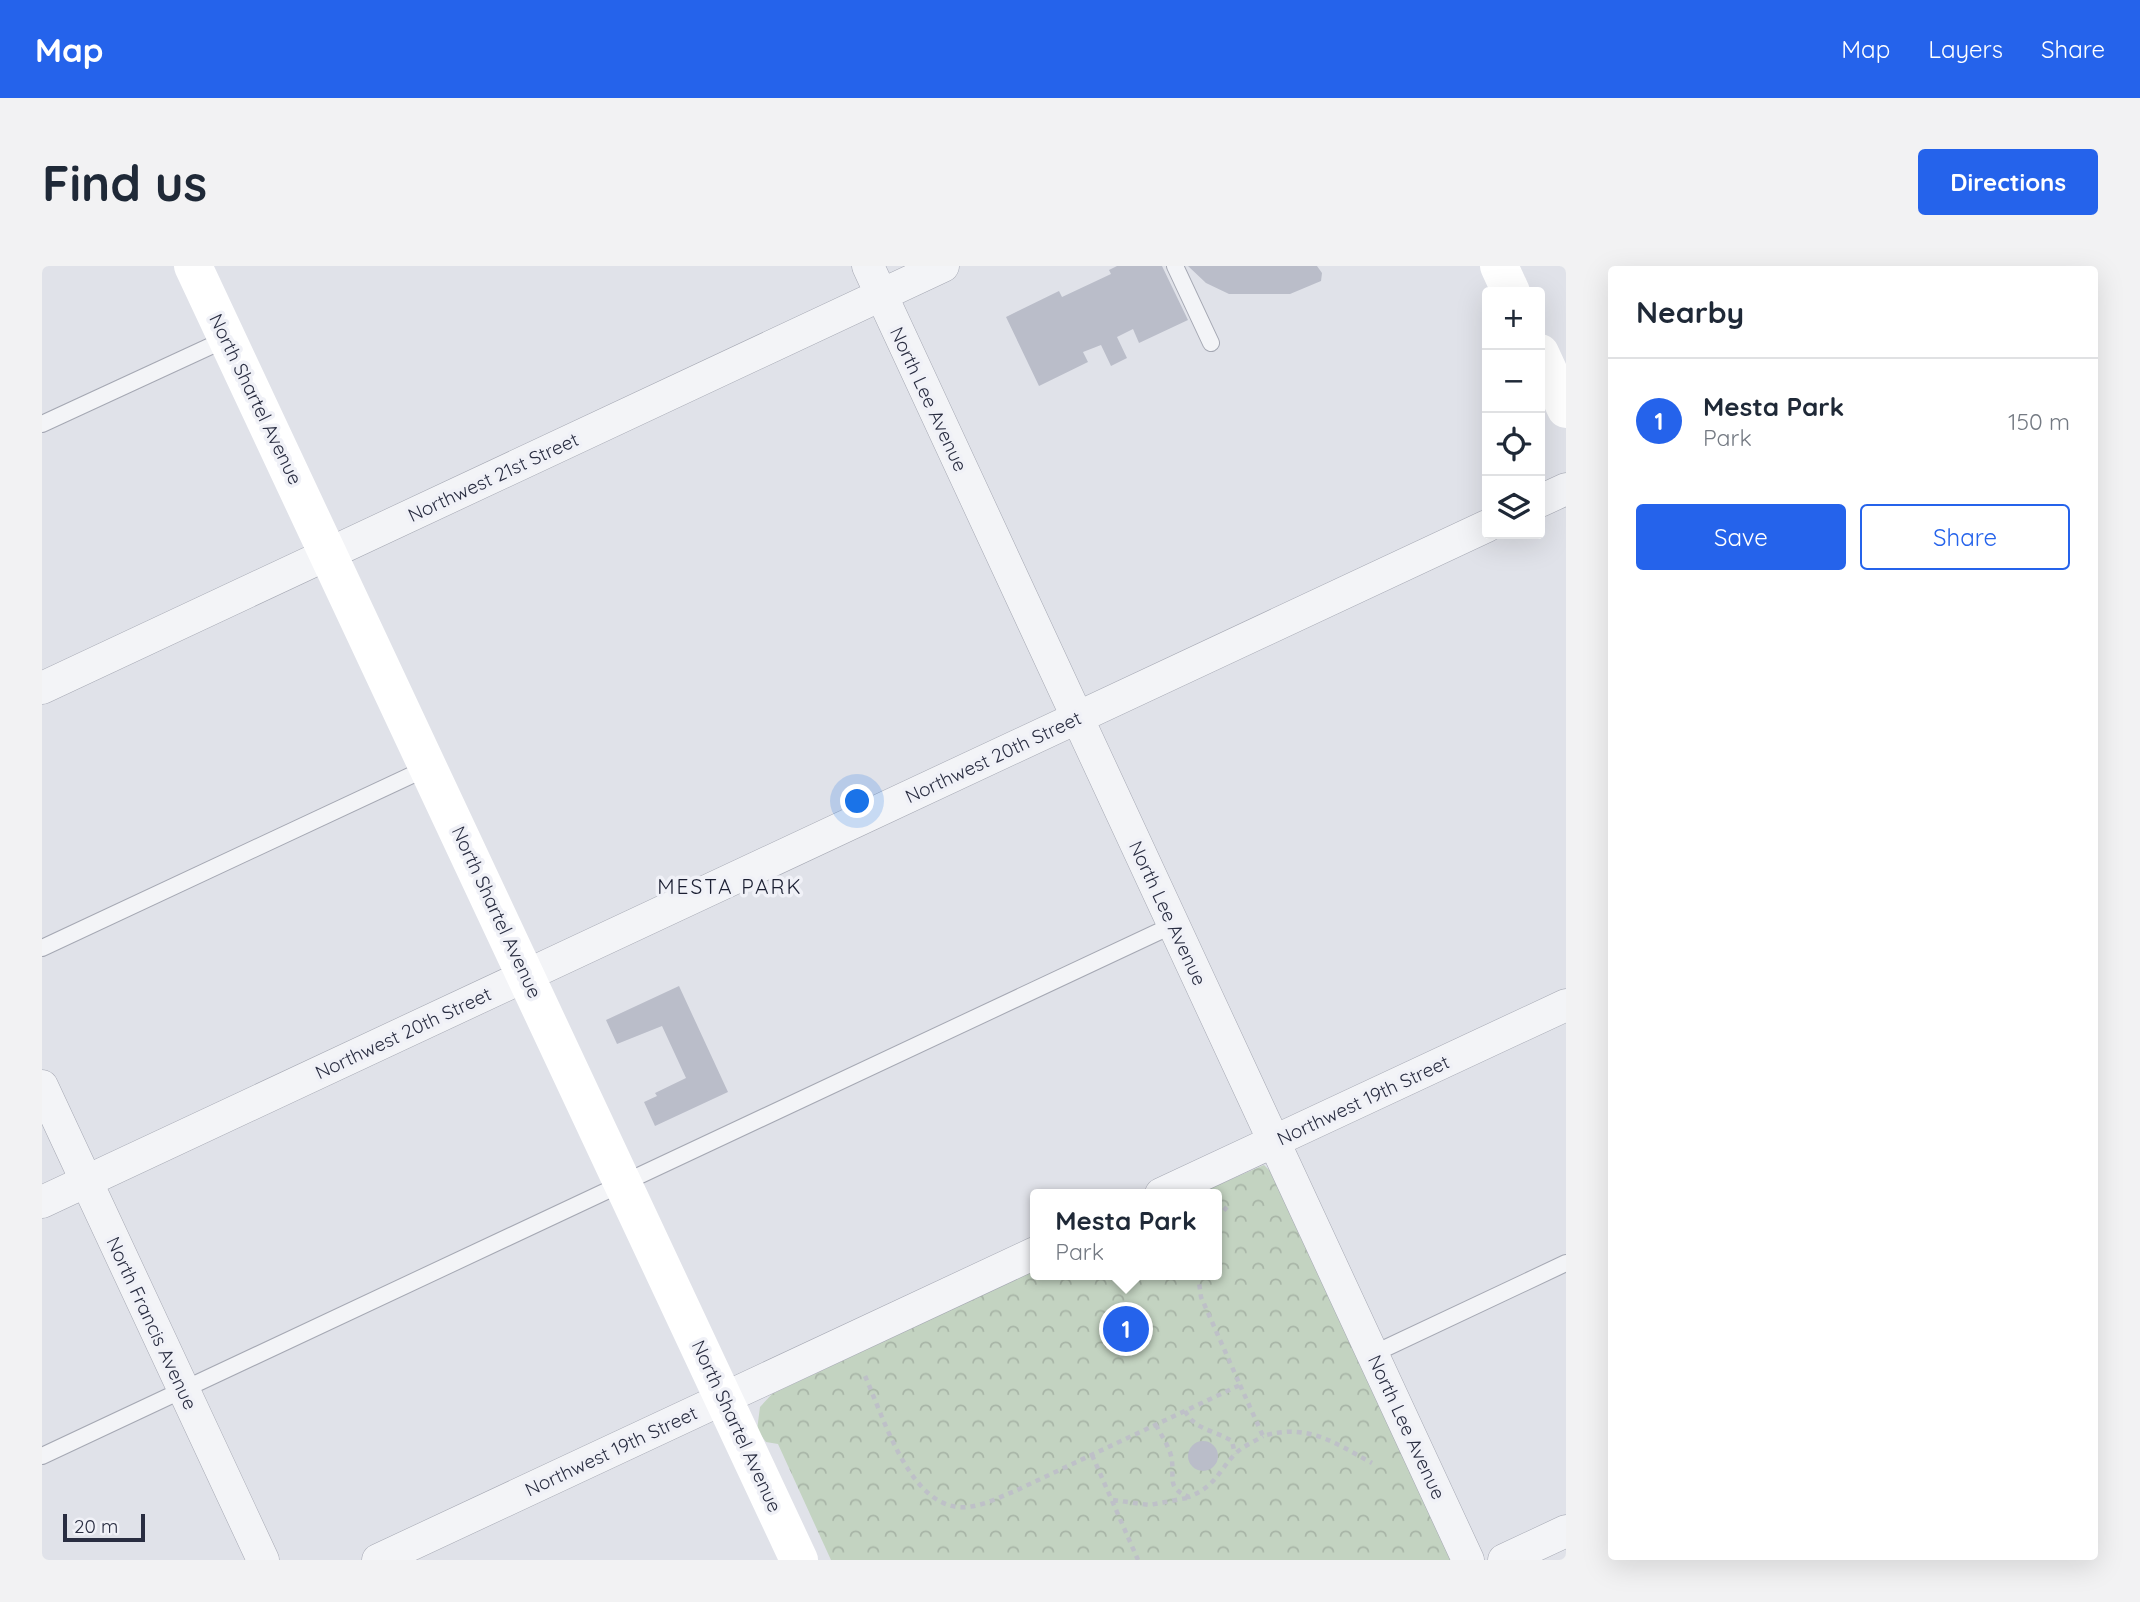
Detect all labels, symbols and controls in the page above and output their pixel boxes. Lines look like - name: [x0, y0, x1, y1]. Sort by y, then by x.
- text: Map: [35, 29, 103, 70]
- text: Map: [1841, 34, 1890, 64]
- text: Layers: [1928, 34, 2003, 64]
- text: Share: [2041, 34, 2105, 64]
- button: Directions: [1918, 149, 2098, 215]
- text: Find us: [42, 152, 207, 213]
- map controls: [1482, 287, 1545, 539]
- button: +: [1482, 287, 1545, 350]
- text: Nearby: [1636, 293, 1744, 331]
- street label: North Shartel Avenue: [204, 310, 308, 488]
- street label: North Lee Avenue: [885, 323, 973, 475]
- button: −: [1482, 350, 1545, 413]
- text: Mesta Park: [1703, 390, 1844, 423]
- text: 1: [1655, 407, 1663, 436]
- text: 150 m: [2008, 407, 2070, 436]
- button: locate: [1482, 413, 1545, 476]
- text: Park: [1703, 423, 1752, 452]
- street label: Northwest 21st Street: [404, 427, 582, 527]
- button: layers: [1482, 476, 1545, 539]
- button: Save: [1636, 504, 1846, 570]
- button: Share: [1860, 504, 2070, 570]
- street label: Northwest 20th Street: [901, 706, 1085, 808]
- your location: [840, 784, 874, 818]
- street label: North Shartel Avenue: [447, 822, 547, 1002]
- street label: North Lee Avenue: [1124, 837, 1212, 989]
- district label: MESTA PARK: [657, 873, 803, 899]
- street label: Northwest 20th Street: [311, 982, 495, 1084]
- street label: Northwest 19th Street: [1273, 1050, 1453, 1150]
- popup: [1030, 1189, 1222, 1280]
- text: Mesta Park: [1055, 1204, 1197, 1237]
- street label: North Francis Avenue: [101, 1233, 203, 1413]
- text: Park: [1055, 1237, 1104, 1266]
- pin: 1: [1103, 1303, 1149, 1355]
- street label: North Shartel Avenue: [687, 1336, 787, 1516]
- street label: North Lee Avenue: [1363, 1351, 1451, 1503]
- street label: Northwest 19th Street: [521, 1401, 701, 1501]
- scale bar: [63, 1511, 145, 1543]
- text: 20 m: [74, 1514, 118, 1538]

